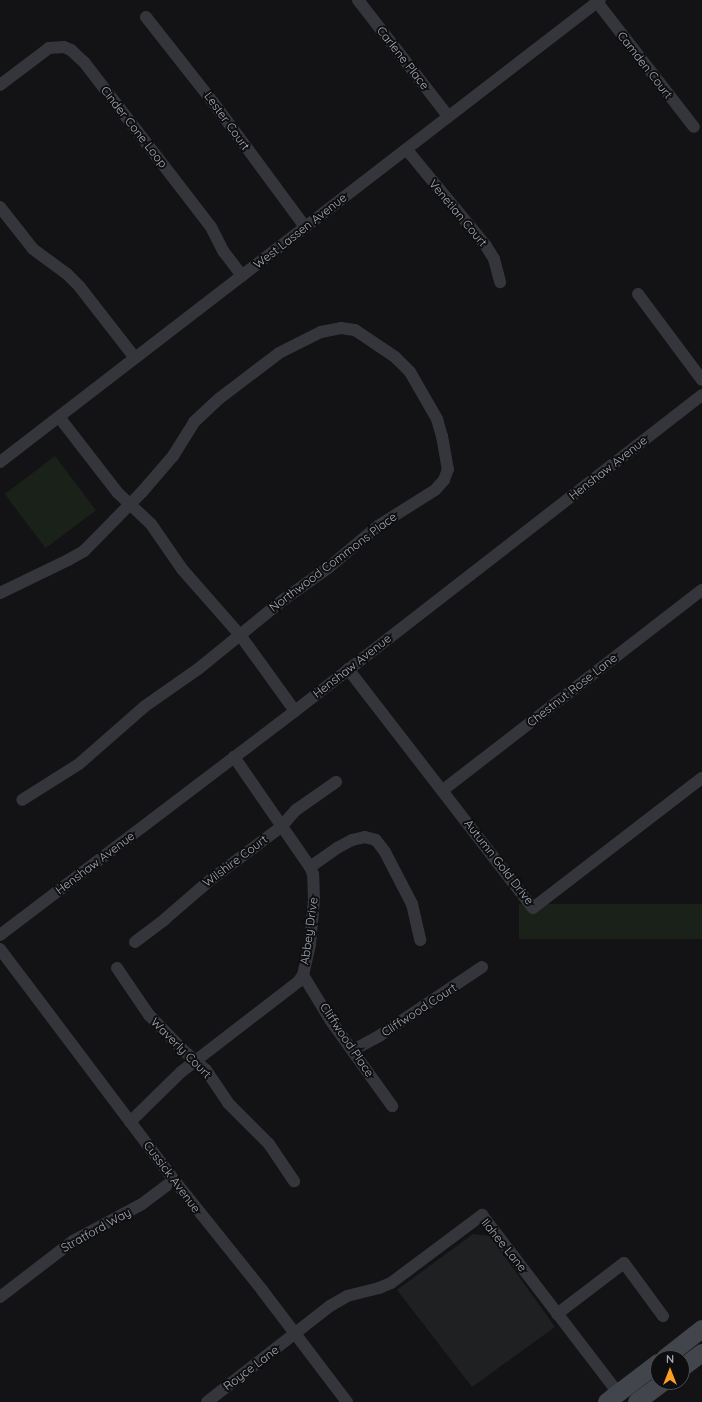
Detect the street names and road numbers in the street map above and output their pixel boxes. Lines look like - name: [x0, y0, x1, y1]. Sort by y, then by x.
- street label: Carlene Place: [374, 23, 432, 93]
- street label: Camden Court: [614, 29, 676, 101]
- street label: Cinder Cone Loop: [98, 83, 170, 171]
- street label: Lester Court: [201, 89, 253, 153]
- street label: Venetian Court: [426, 177, 490, 249]
- street label: West Lassen Avenue: [251, 190, 349, 272]
- street label: Henshaw Avenue: [566, 433, 650, 503]
- street label: Northwood Commons Place: [266, 509, 400, 615]
- street label: Henshaw Avenue: [310, 631, 394, 701]
- street label: Chestnut Rose Lane: [524, 650, 620, 730]
- street label: Autumn Gold Drive: [461, 817, 537, 907]
- street label: Henshaw Avenue: [53, 829, 137, 897]
- street label: Wilshire Court: [200, 832, 270, 890]
- street label: Abbey Drive: [297, 896, 321, 966]
- street label: Cliffwood Court: [379, 980, 459, 1040]
- street label: Cliffwood Place: [317, 1000, 377, 1080]
- street label: Waverly Court: [148, 1015, 214, 1081]
- street label: Cussick Avenue: [141, 1139, 203, 1215]
- street label: Stratford Way: [58, 1205, 134, 1255]
- street label: Ilahee Lane: [478, 1216, 530, 1274]
- street label: Royce Lane: [220, 1343, 282, 1393]

